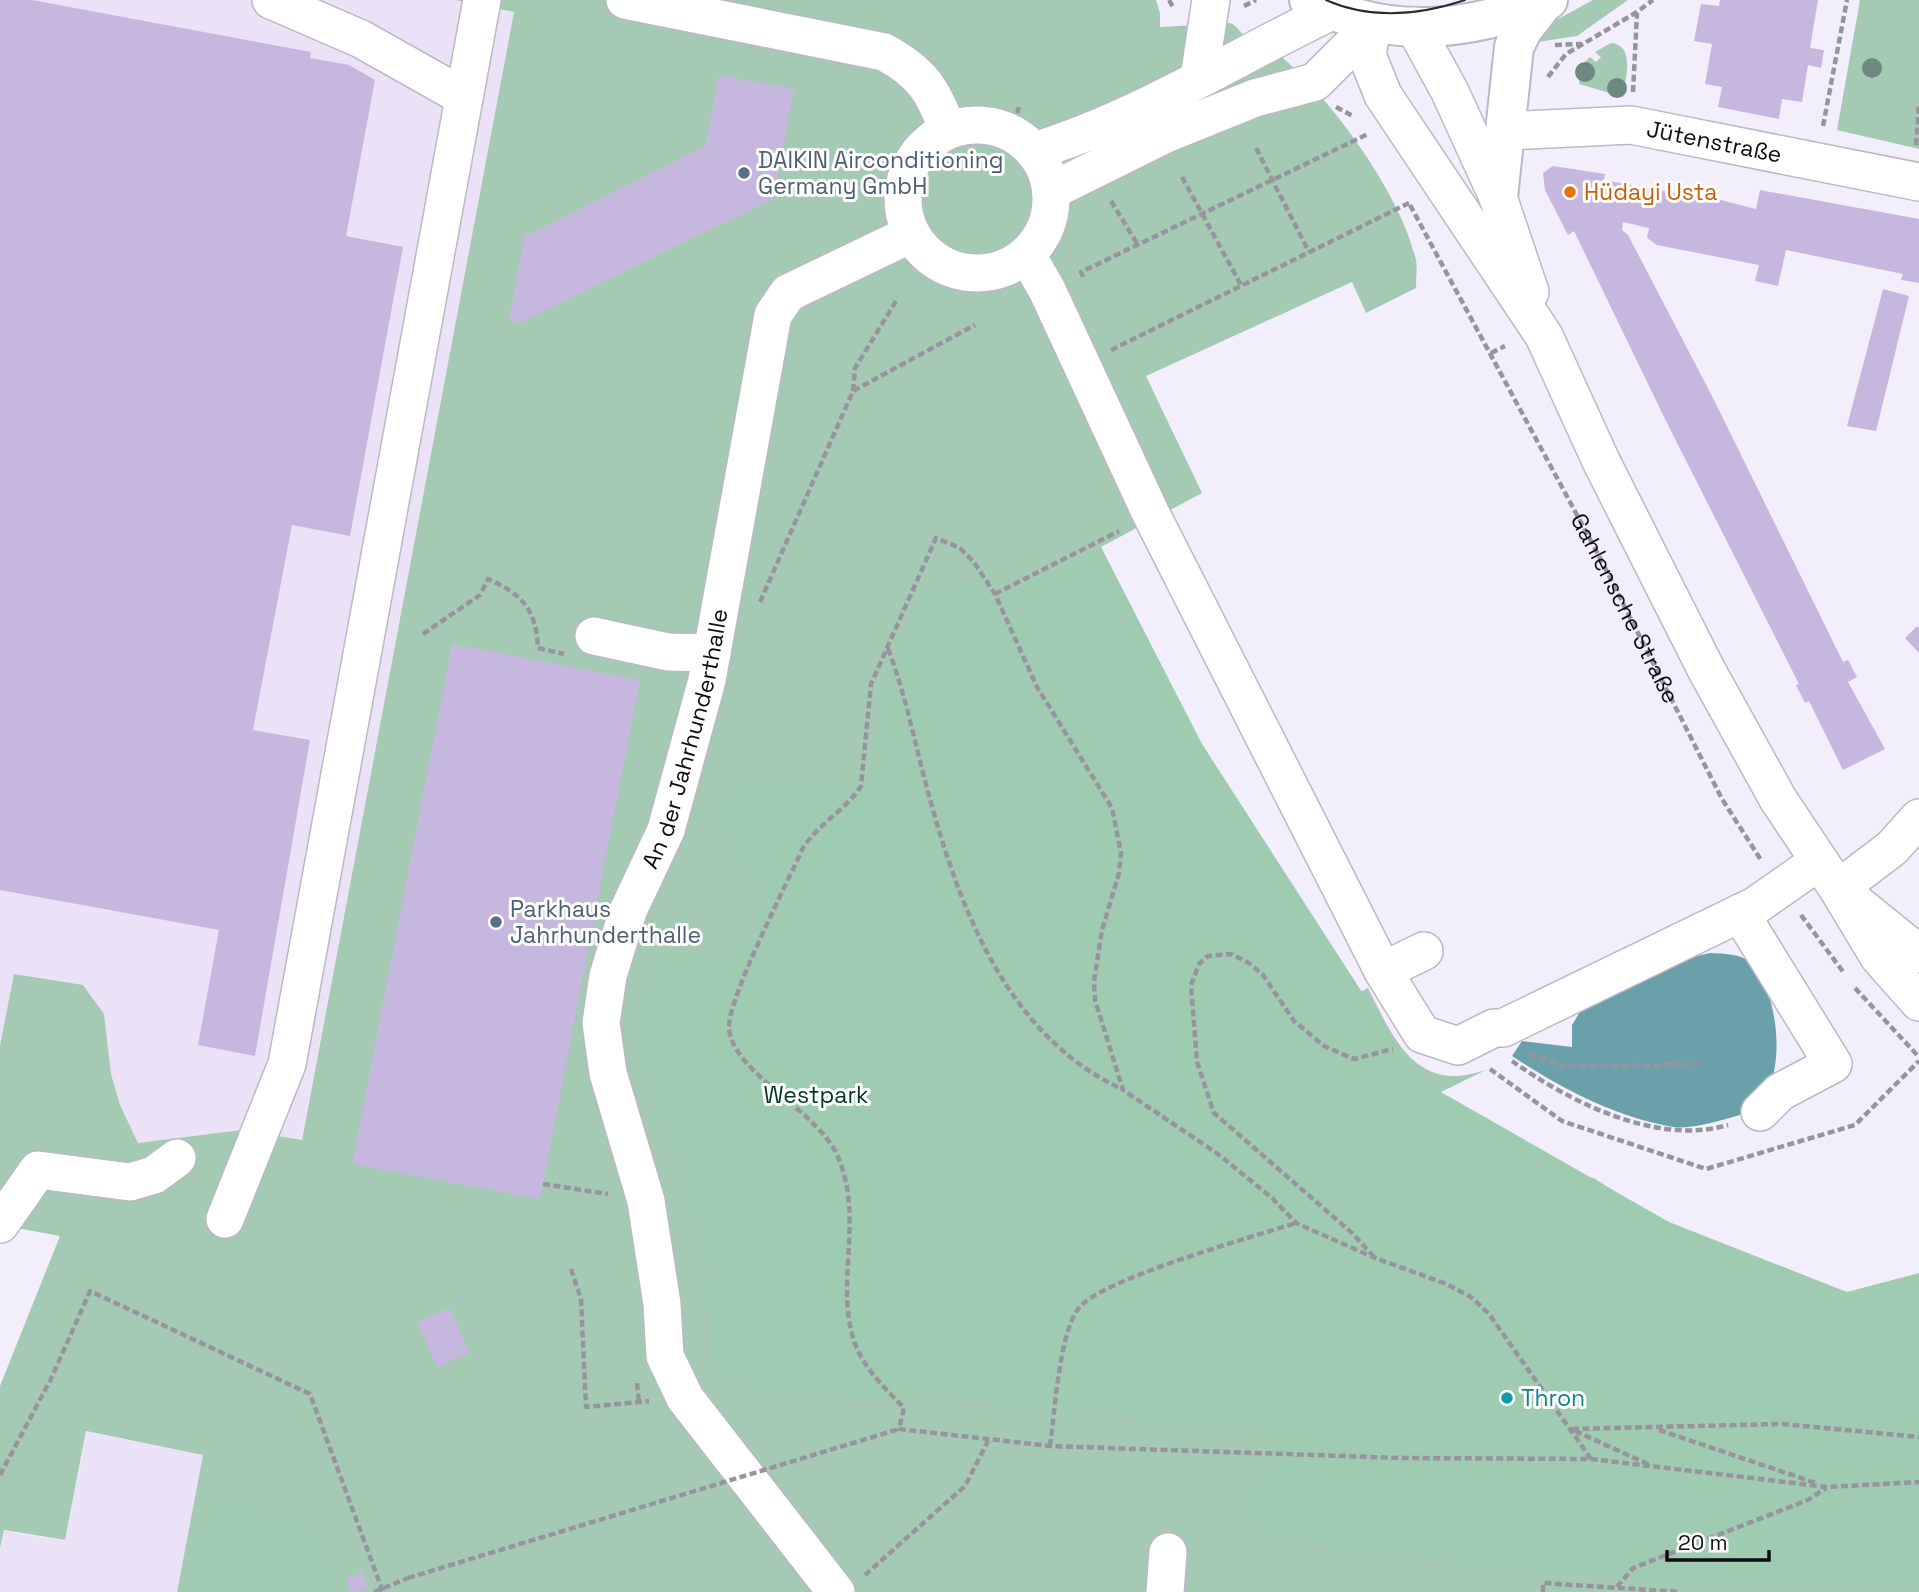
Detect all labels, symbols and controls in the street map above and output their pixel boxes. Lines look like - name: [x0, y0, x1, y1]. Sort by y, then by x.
- street label: Jütenstraße: [1644, 113, 1784, 169]
- place label: DAIKIN Airconditioning Germany GmbH: [758, 145, 1004, 201]
- marker: DAIKIN Airconditioning Germany GmbH: [736, 165, 752, 181]
- place label: Hüdayi Usta: [1584, 177, 1717, 207]
- marker: Hüdayi Usta: [1562, 184, 1578, 200]
- street label: Gahlensche Straße: [1564, 508, 1686, 708]
- street label: An der Jahrhunderthalle: [635, 606, 735, 874]
- place label: Parkhaus Jahrhunderthalle: [510, 894, 701, 950]
- marker: Parkhaus Jahrhunderthalle: [488, 914, 504, 930]
- park label: Westpark: [764, 1080, 868, 1110]
- place label: Thron: [1521, 1383, 1585, 1413]
- marker: Thron: [1499, 1390, 1515, 1406]
- scale bar: [1667, 1518, 1769, 1562]
- text: 20 m: [1678, 1529, 1728, 1556]

